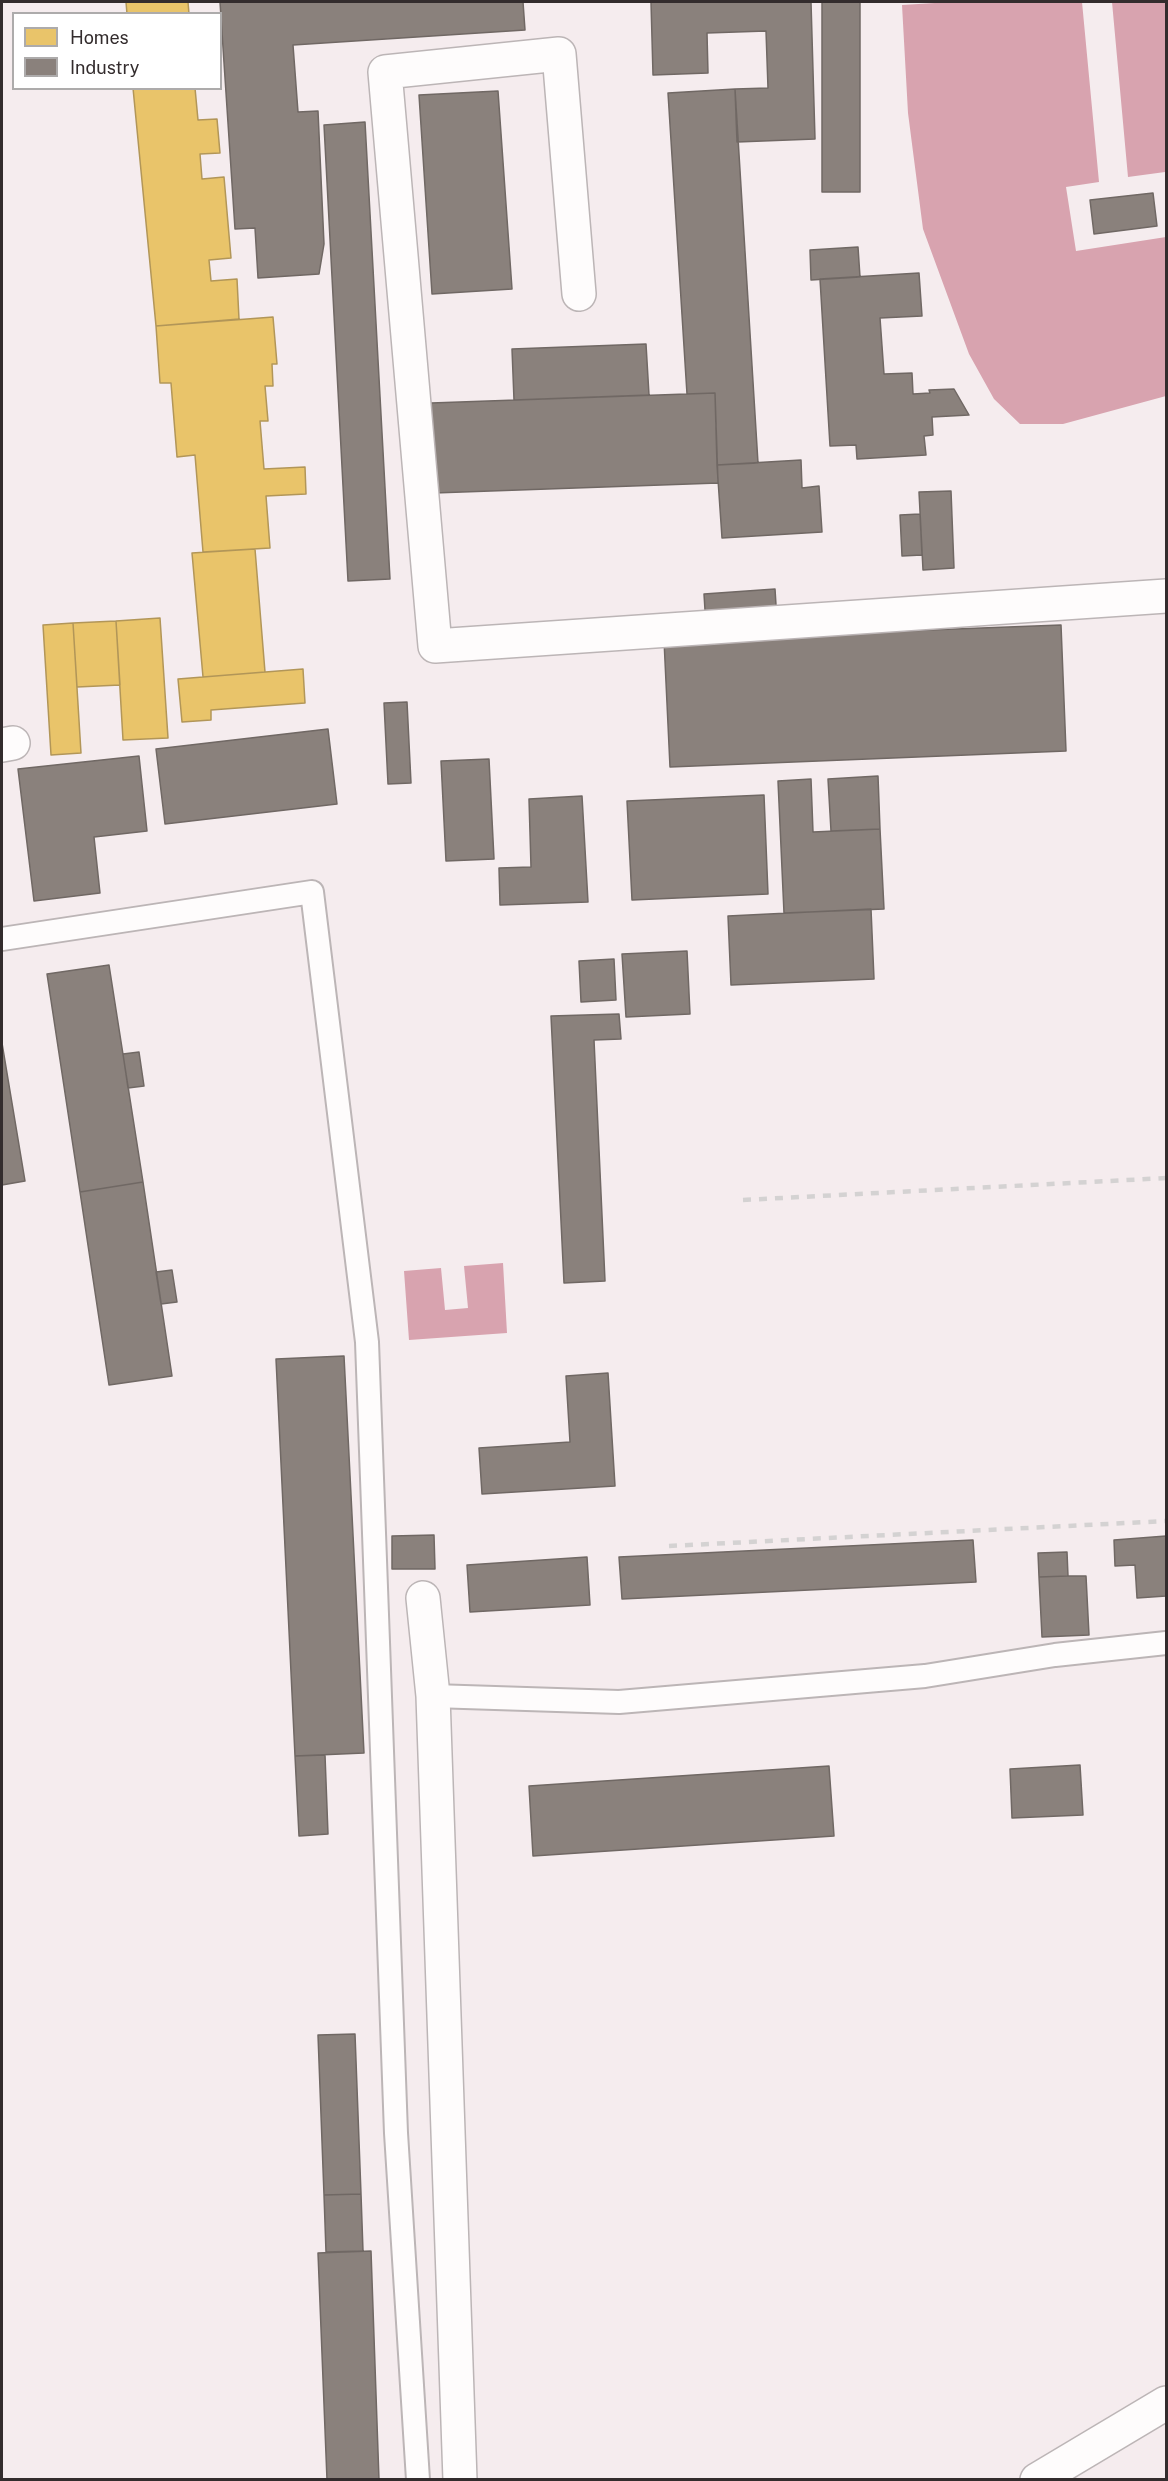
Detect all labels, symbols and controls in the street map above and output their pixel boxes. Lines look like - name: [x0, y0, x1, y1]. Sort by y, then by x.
- legend: [12, 12, 222, 90]
- text: Homes: [70, 27, 129, 48]
- text: Industry: [70, 57, 139, 78]

